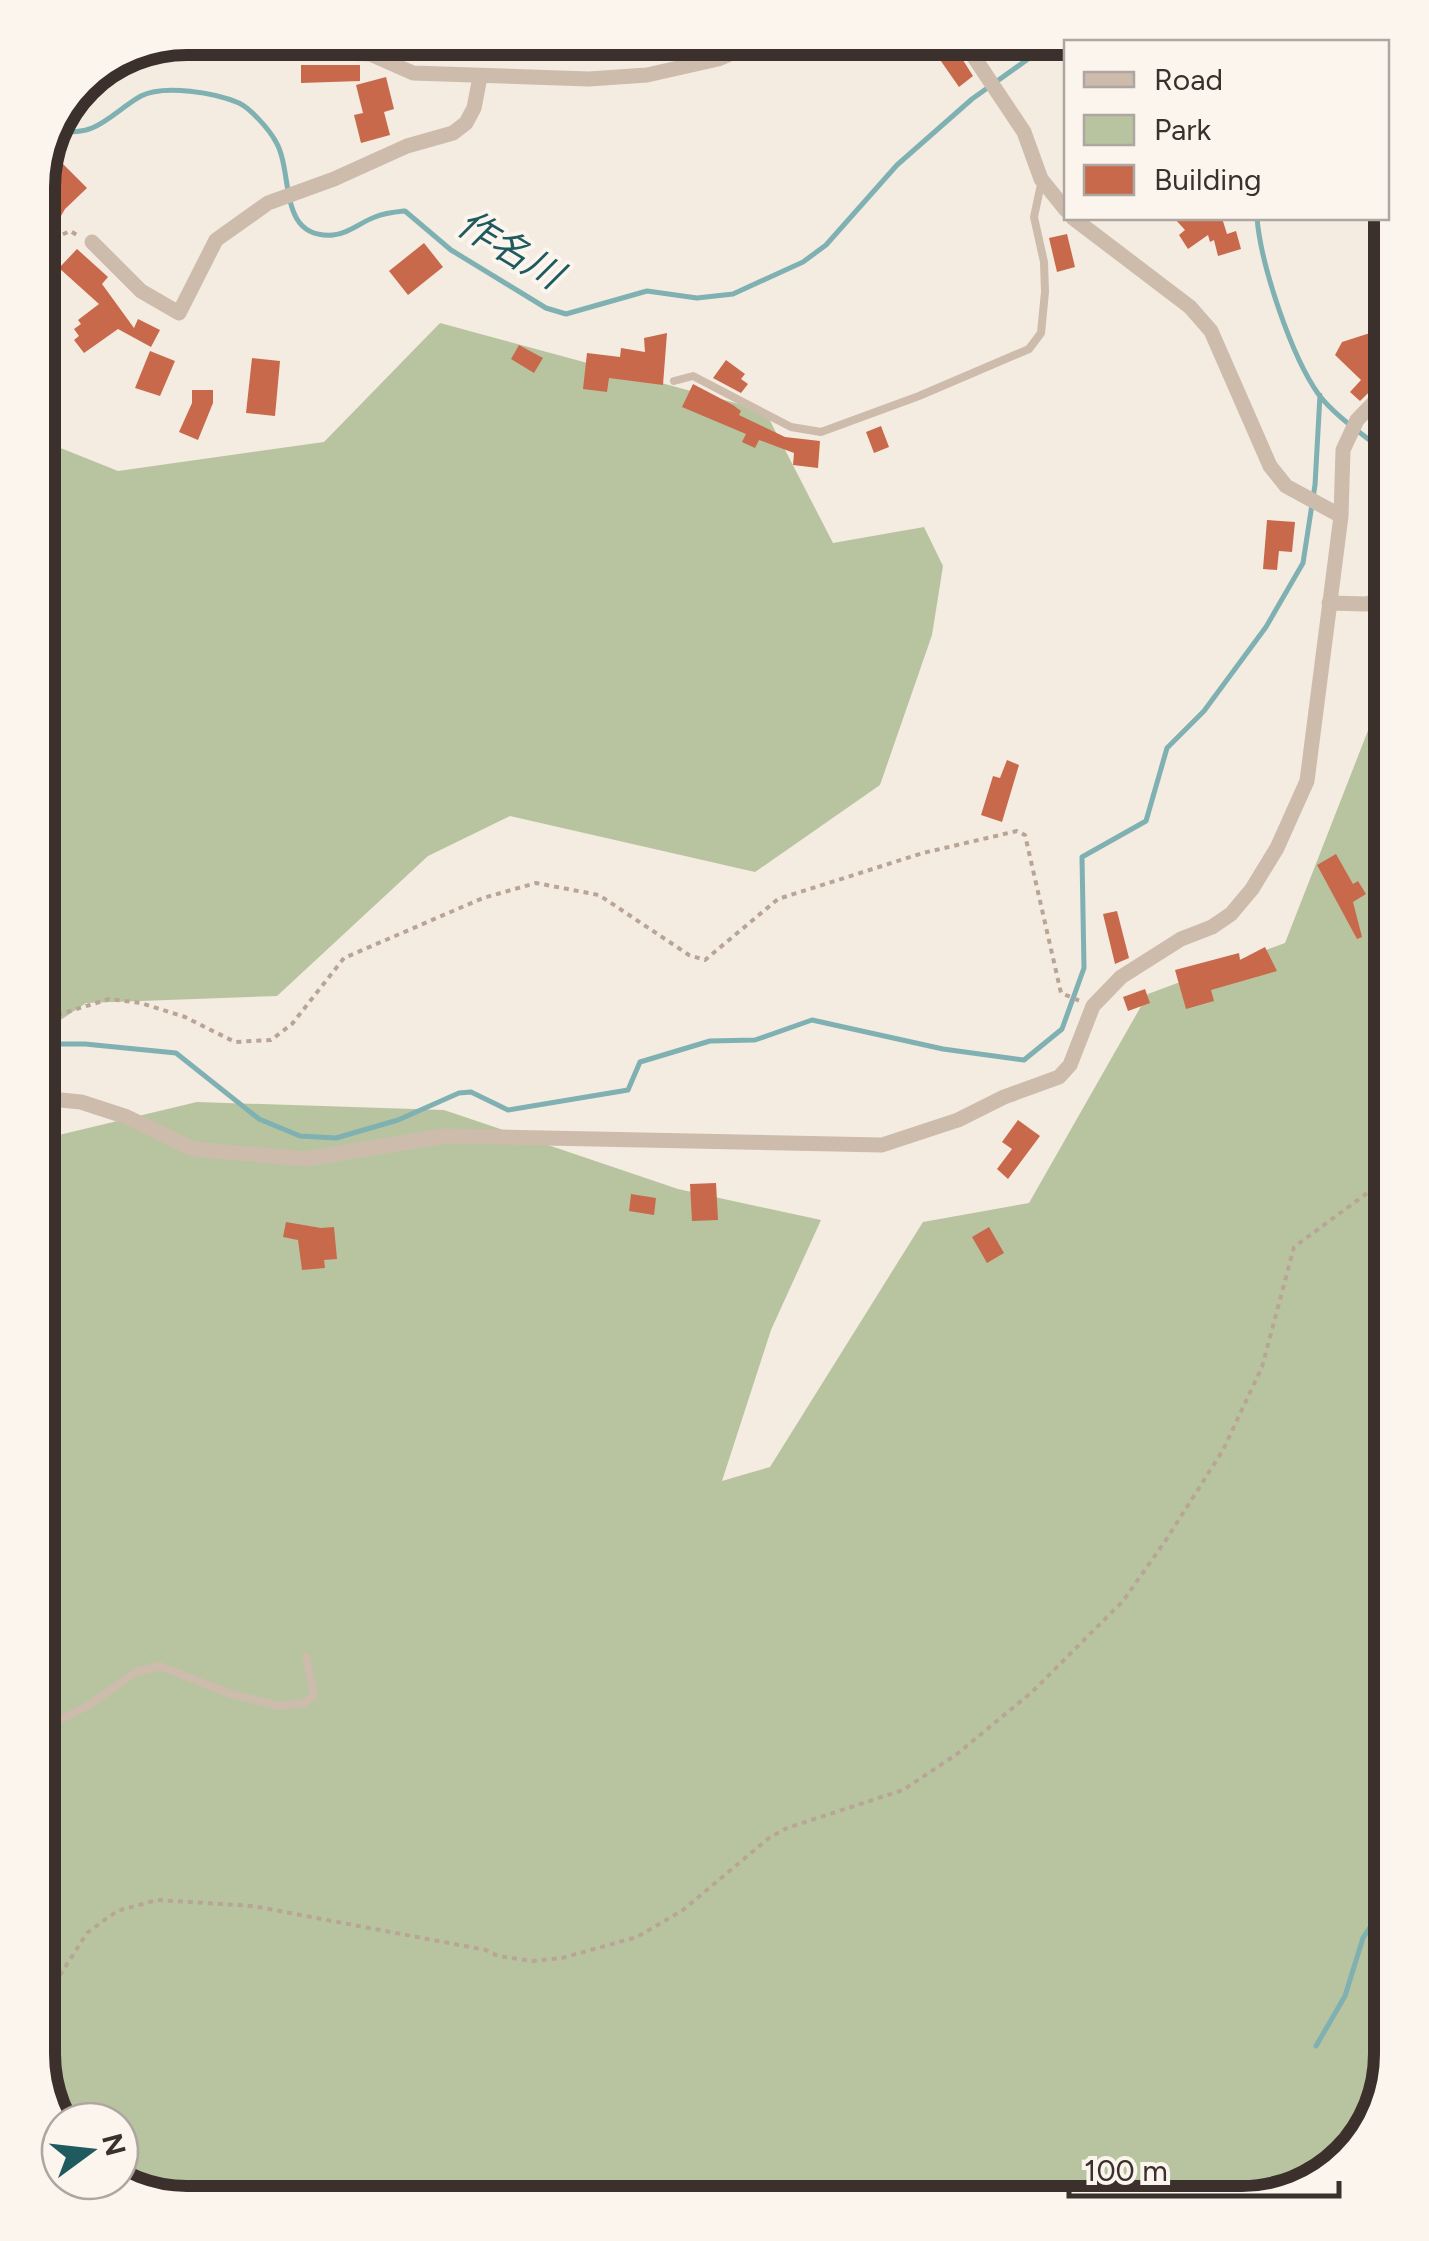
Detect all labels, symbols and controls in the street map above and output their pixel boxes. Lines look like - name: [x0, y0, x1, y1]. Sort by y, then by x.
- legend: [1064, 40, 1389, 220]
- text: Road: [1154, 61, 1223, 98]
- text: Park: [1154, 111, 1212, 148]
- text: Building: [1154, 161, 1262, 198]
- water label: 作名川: [449, 200, 574, 300]
- north arrow: [40, 2101, 140, 2201]
- text: N: [95, 2130, 133, 2159]
- scale bar: [1069, 2136, 1339, 2198]
- text: 100 m: [1084, 2152, 1168, 2189]

